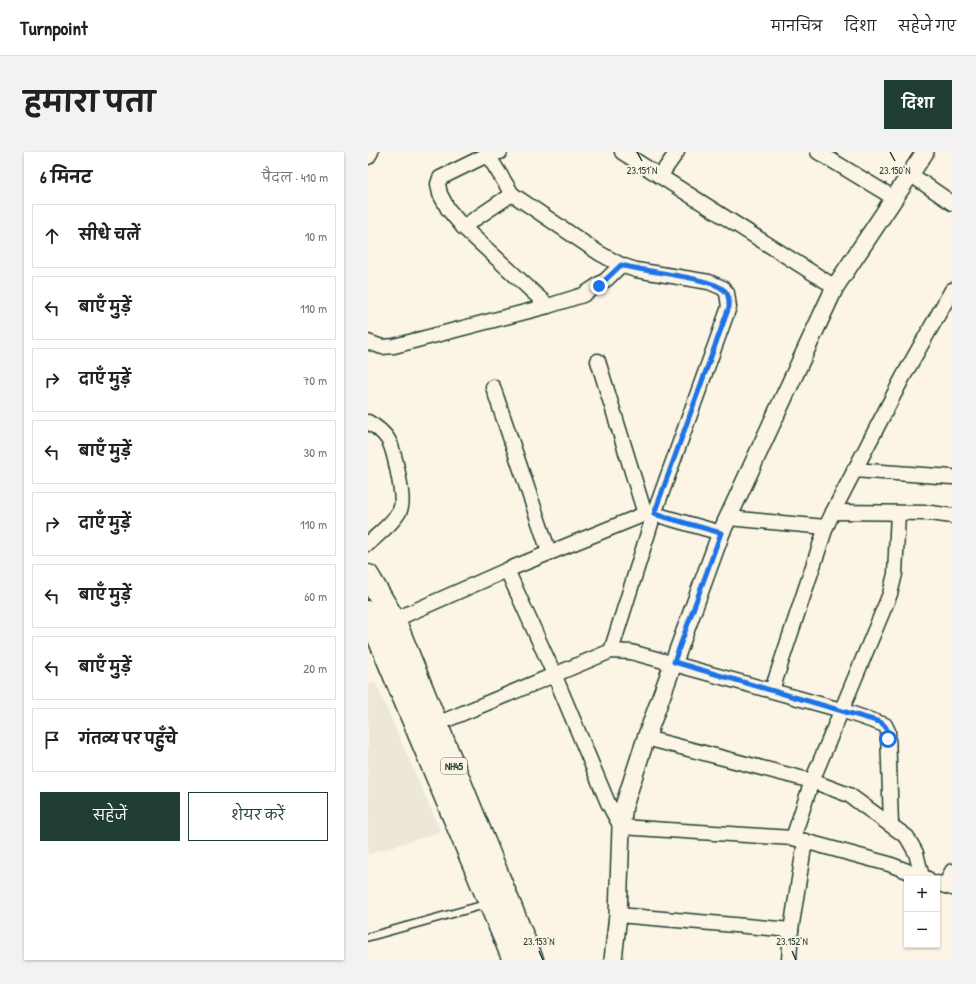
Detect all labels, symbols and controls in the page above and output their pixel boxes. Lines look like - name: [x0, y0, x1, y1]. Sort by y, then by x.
- text: Turnpoint: [20, 15, 88, 41]
- text: मानचित्र: [771, 16, 822, 35]
- text: दिशा: [844, 16, 876, 35]
- text: सहेजे गए: [898, 16, 956, 35]
- button: दिशा: [884, 80, 952, 129]
- text: हमारा पता: [24, 83, 155, 121]
- text: 23.151°N: [627, 164, 657, 177]
- text: 23.150°N: [879, 164, 911, 177]
- text: 6 मिनट: [40, 165, 92, 188]
- text: पैदल · 410 m: [262, 168, 328, 186]
- text: सीधे चलें: [79, 224, 140, 245]
- icon: ahead: [41, 225, 63, 247]
- text: 10 m: [305, 227, 327, 245]
- route end: [590, 277, 608, 295]
- text: बाएँ मुड़ें: [79, 296, 131, 317]
- icon: left: [41, 297, 63, 319]
- text: 110 m: [300, 299, 327, 317]
- text: दाएँ मुड़ें: [79, 368, 131, 389]
- icon: right: [41, 369, 63, 391]
- text: 70 m: [303, 371, 327, 389]
- text: बाएँ मुड़ें: [79, 440, 131, 461]
- icon: left: [41, 441, 63, 463]
- text: 30 m: [304, 443, 327, 461]
- text: दाएँ मुड़ें: [79, 512, 131, 533]
- icon: right: [41, 513, 63, 535]
- text: 110 m: [300, 515, 327, 533]
- text: बाएँ मुड़ें: [79, 584, 131, 605]
- icon: left: [41, 585, 63, 607]
- text: 60 m: [304, 587, 327, 605]
- text: बाएँ मुड़ें: [79, 656, 131, 677]
- icon: left: [41, 657, 63, 679]
- text: 20 m: [303, 659, 327, 677]
- text: गंतव्य पर पहुँचे: [79, 728, 177, 749]
- icon: arrive: [41, 729, 63, 751]
- route start: [879, 730, 897, 748]
- road number: NH45: [441, 758, 467, 774]
- button: सहेजें: [40, 792, 180, 841]
- button: शेयर करें: [188, 792, 328, 841]
- map controls: [904, 876, 940, 948]
- button: +: [904, 876, 940, 912]
- button: −: [904, 912, 940, 948]
- text: 23.153°N: [523, 935, 555, 948]
- text: 23.152°N: [776, 935, 808, 948]

